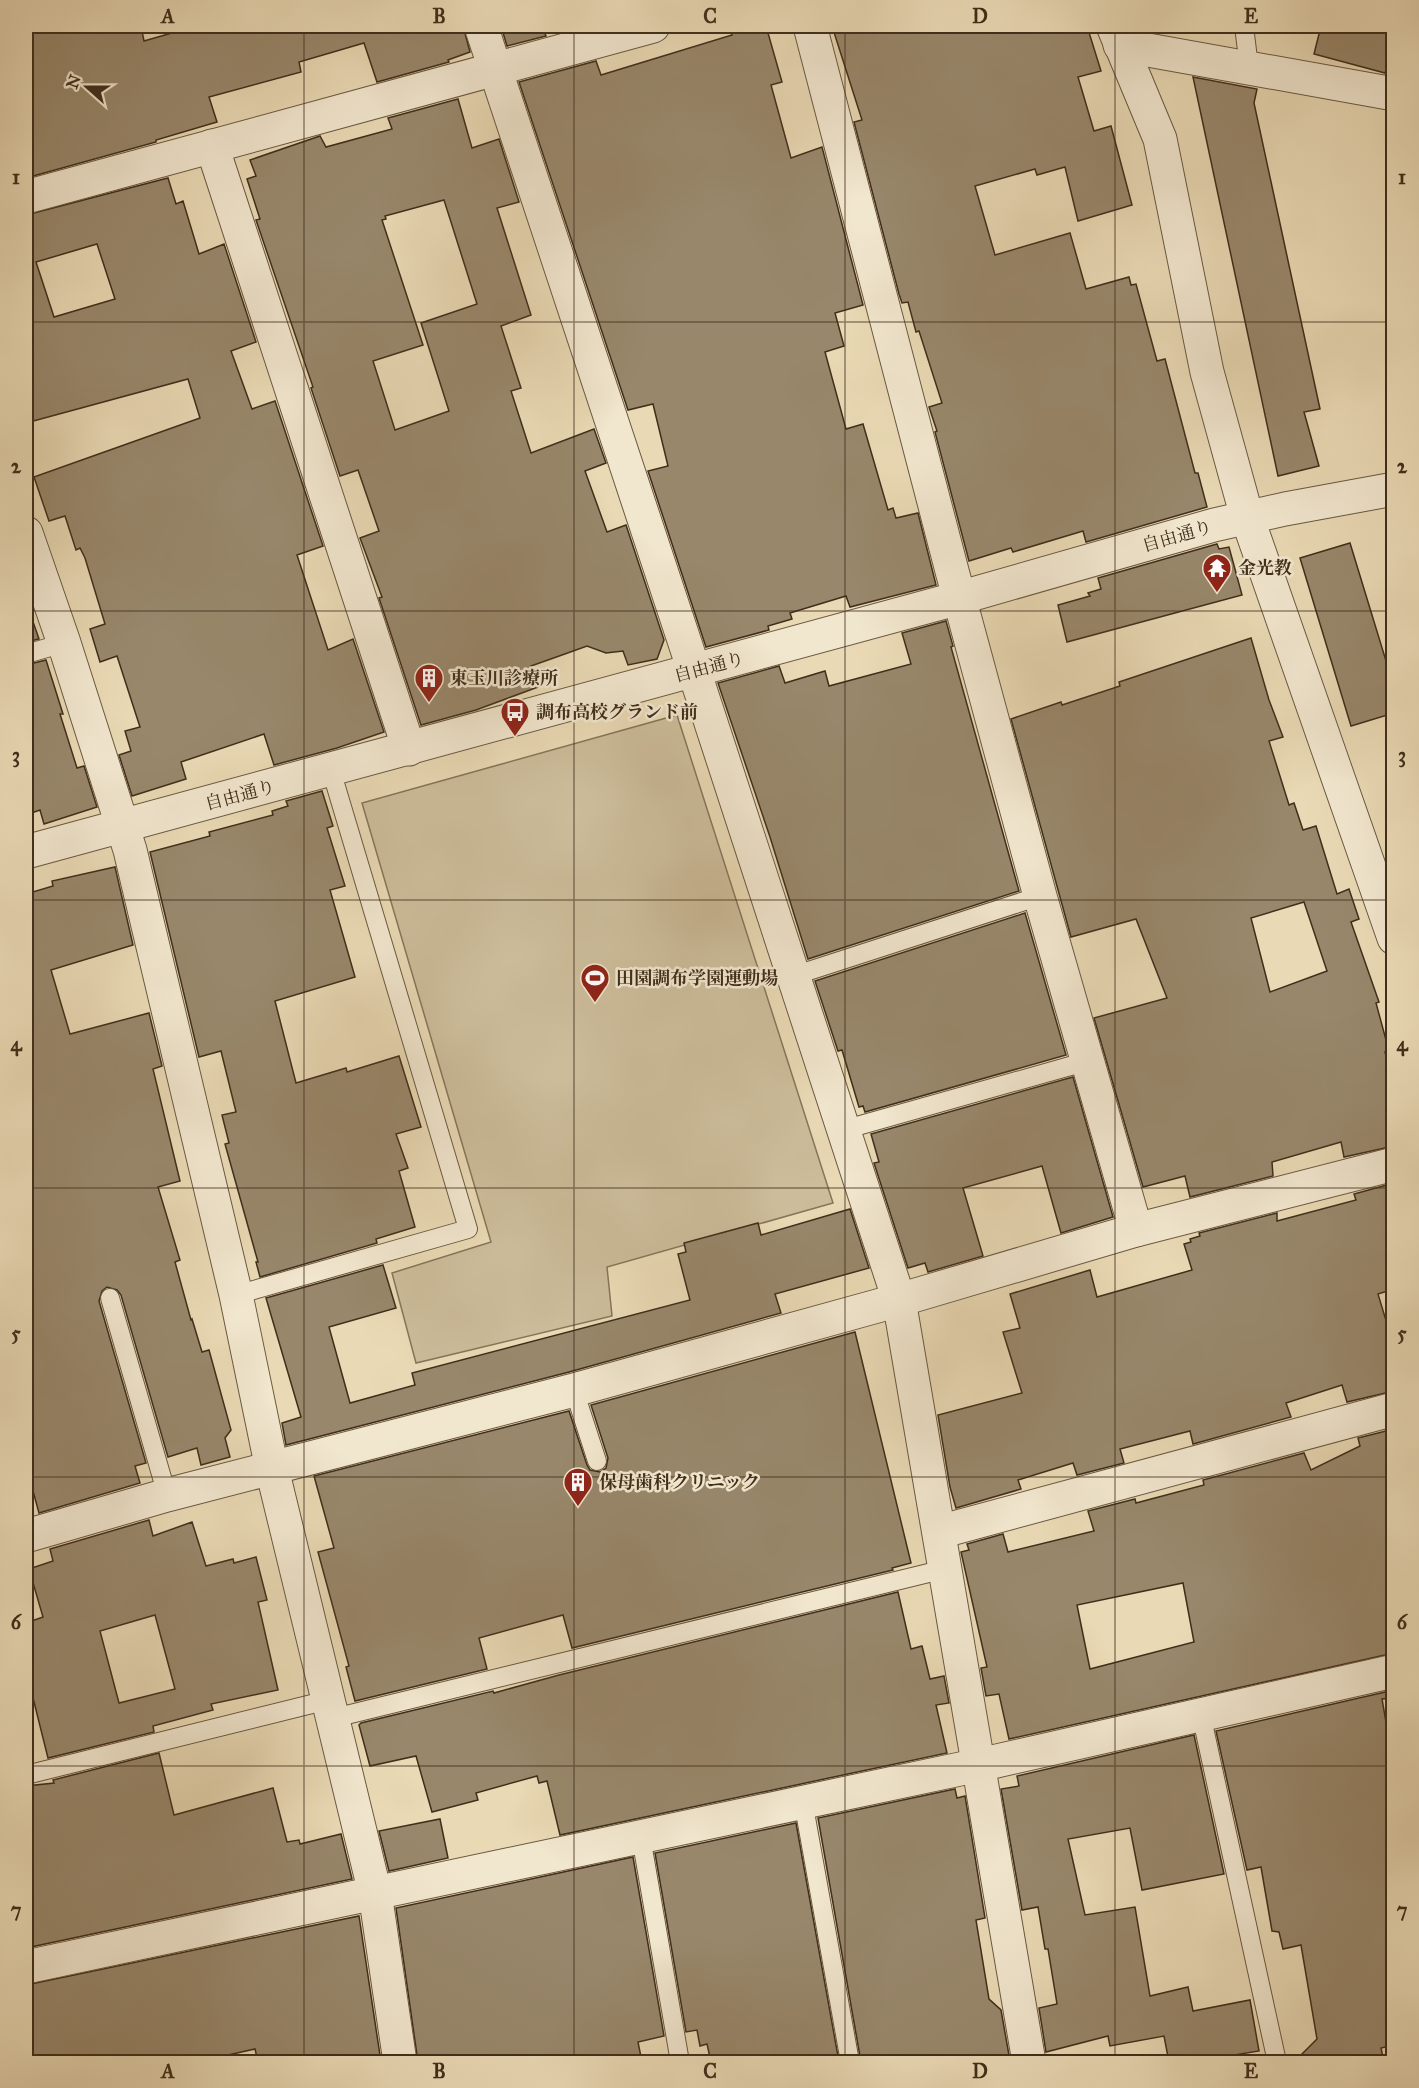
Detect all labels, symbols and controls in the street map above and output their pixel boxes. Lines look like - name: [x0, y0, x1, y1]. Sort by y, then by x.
- text: A: [159, 4, 175, 28]
- text: B: [432, 4, 446, 28]
- text: C: [703, 4, 717, 28]
- text: D: [972, 4, 988, 28]
- text: E: [1244, 4, 1259, 28]
- north arrow: [57, 57, 117, 117]
- text: N: [62, 72, 85, 92]
- text: 1: [12, 165, 20, 189]
- text: 1: [1398, 165, 1406, 189]
- text: 2: [11, 454, 22, 478]
- text: 2: [1397, 454, 1408, 478]
- street label: 自由通り: [1139, 516, 1215, 556]
- temple icon: 金光教: [1201, 552, 1233, 594]
- place label: 金光教: [1238, 557, 1292, 579]
- street label: 自由通り: [671, 647, 747, 687]
- building icon: 東玉川診療所: [413, 662, 445, 704]
- place label: 東玉川診療所: [450, 667, 558, 689]
- bus stop icon: 調布高校グランド前: [499, 696, 531, 738]
- place label: 調布高校グランド前: [536, 701, 698, 723]
- text: 3: [12, 743, 20, 768]
- text: 3: [1398, 743, 1406, 768]
- street label: 自由通り: [202, 775, 278, 815]
- sports icon: 田園調布学園運動場: [579, 962, 611, 1004]
- place label: 田園調布学園運動場: [616, 967, 778, 989]
- text: 4: [10, 1032, 22, 1057]
- text: 4: [1396, 1032, 1408, 1057]
- text: 5: [11, 1321, 21, 1345]
- text: 5: [1397, 1321, 1407, 1345]
- building icon: 保母歯科クリニック: [562, 1466, 594, 1508]
- place label: 保母歯科クリニック: [599, 1471, 760, 1493]
- text: 6: [11, 1610, 23, 1634]
- text: 6: [1397, 1610, 1409, 1634]
- text: 7: [11, 1898, 22, 1922]
- text: 7: [1397, 1898, 1408, 1922]
- text: A: [159, 2059, 175, 2083]
- text: B: [432, 2059, 446, 2083]
- text: C: [703, 2059, 717, 2083]
- text: D: [972, 2059, 988, 2083]
- text: E: [1244, 2059, 1259, 2083]

